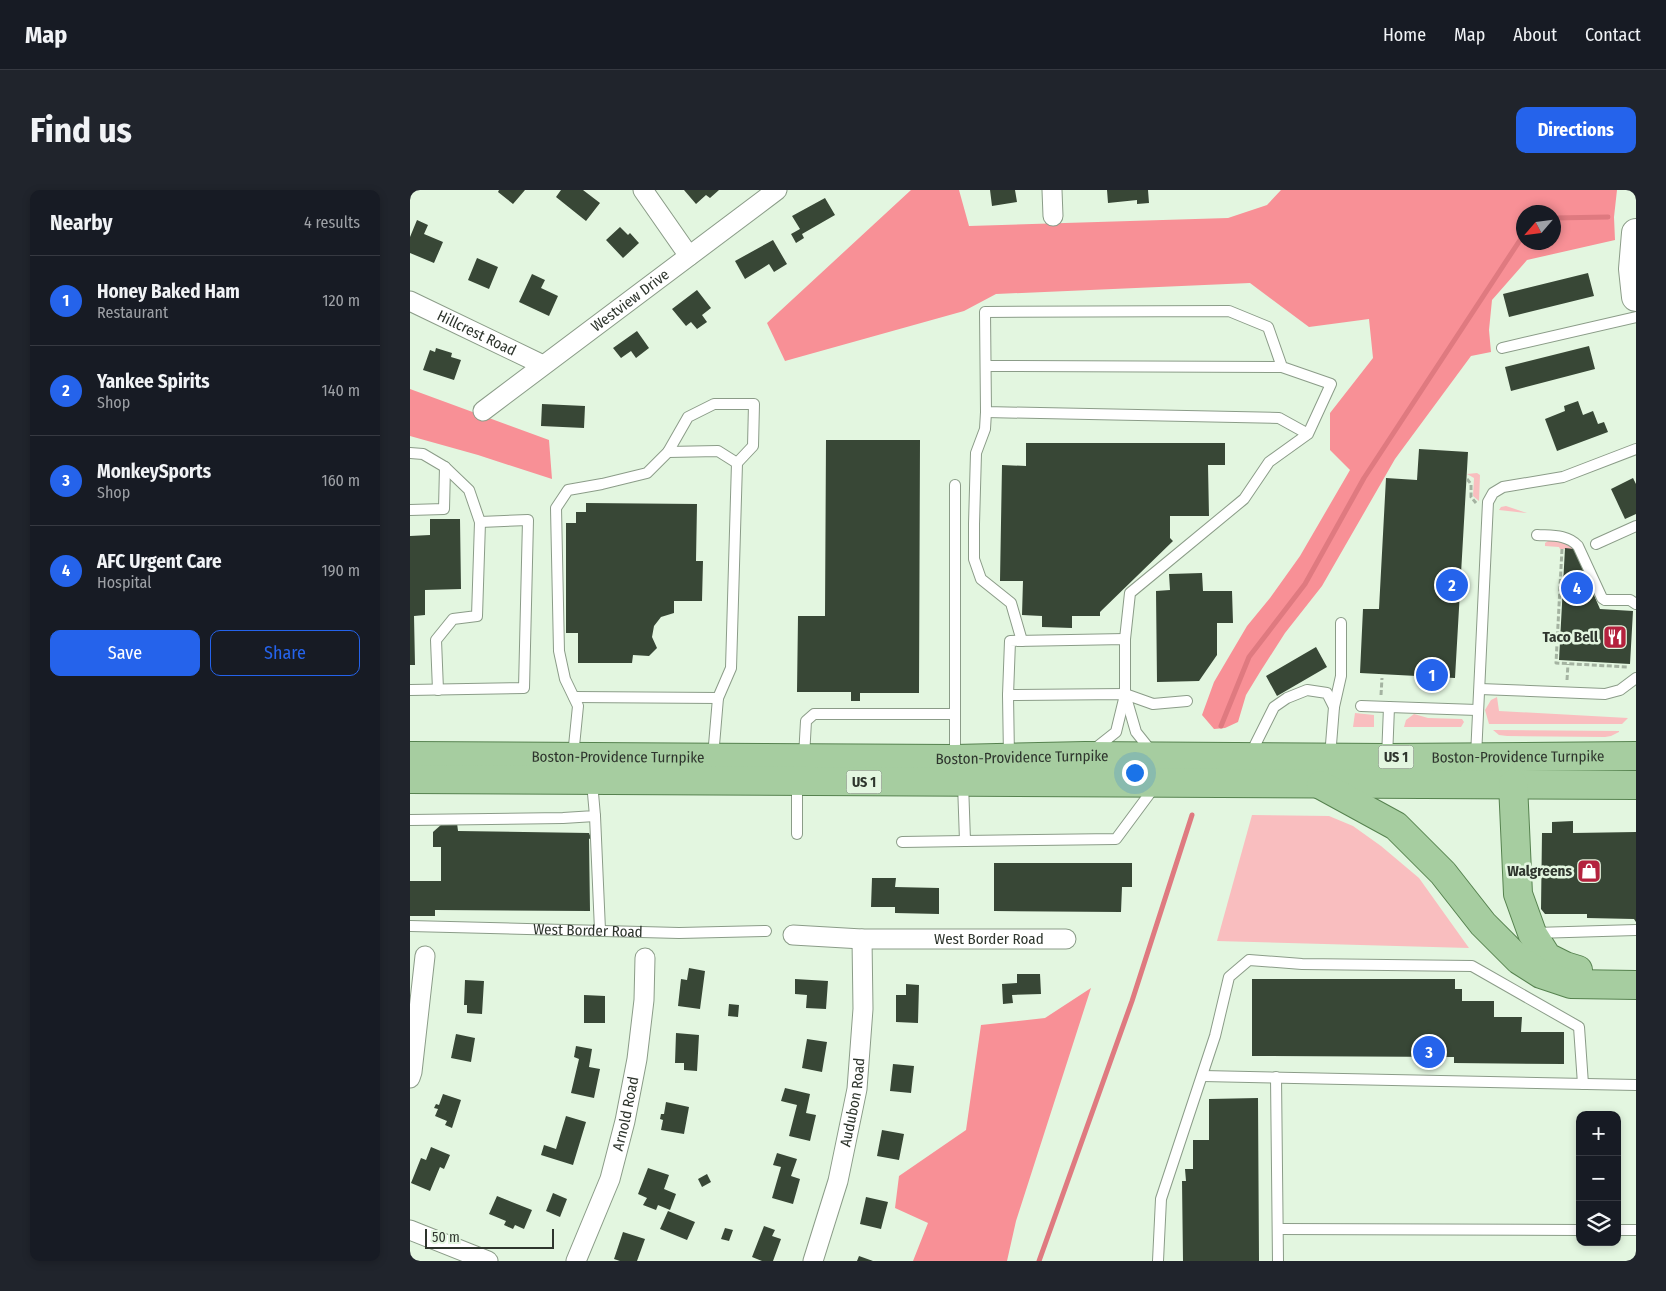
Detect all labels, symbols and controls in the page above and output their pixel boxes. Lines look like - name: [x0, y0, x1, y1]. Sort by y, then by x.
- text: Map: [25, 21, 67, 49]
- text: Home: [1383, 24, 1426, 46]
- text: Map: [1454, 24, 1485, 46]
- text: About: [1513, 24, 1557, 46]
- text: Contact: [1585, 24, 1641, 46]
- button: Directions: [1516, 107, 1636, 153]
- text: Find us: [30, 109, 132, 151]
- north arrow: [1516, 205, 1561, 250]
- text: Nearby: [50, 210, 112, 236]
- text: 4 results: [304, 213, 360, 232]
- street label: Westview Drive: [588, 265, 673, 336]
- text: Honey Baked Ham: [97, 280, 240, 303]
- text: 1: [63, 291, 69, 310]
- text: 120 m: [322, 291, 360, 310]
- text: Restaurant: [97, 303, 168, 322]
- street label: Hillcrest Road: [434, 306, 519, 360]
- text: Yankee Spirits: [97, 370, 210, 393]
- text: 2: [62, 381, 70, 400]
- text: 140 m: [322, 381, 360, 400]
- text: Shop: [97, 393, 130, 412]
- text: MonkeySports: [97, 460, 211, 483]
- text: 3: [62, 471, 70, 490]
- text: 160 m: [321, 471, 360, 490]
- text: Shop: [97, 483, 130, 502]
- text: AFC Urgent Care: [97, 550, 222, 573]
- text: 4: [62, 561, 70, 580]
- text: 190 m: [322, 561, 360, 580]
- pin: 2: [1436, 566, 1468, 604]
- pin: 4: [1561, 569, 1593, 607]
- text: Hospital: [97, 573, 152, 592]
- restaurant icon: Taco Bell: [1602, 624, 1628, 650]
- place label: Taco Bell: [1542, 628, 1599, 646]
- button: Save: [50, 630, 200, 676]
- button: Share: [210, 630, 360, 676]
- pin: 1: [1416, 656, 1448, 694]
- road number: US 1: [1378, 746, 1414, 768]
- street label: Boston-Providence Turnpike: [935, 747, 1109, 768]
- street label: Boston-Providence Turnpike: [1431, 747, 1605, 767]
- street label: Boston-Providence Turnpike: [531, 748, 705, 767]
- your location: [1122, 760, 1148, 786]
- road number: US 1: [846, 770, 882, 794]
- shop icon: Walgreens: [1576, 858, 1602, 884]
- place label: Walgreens: [1507, 862, 1572, 880]
- street label: West Border Road: [533, 920, 643, 941]
- street label: West Border Road: [934, 930, 1044, 948]
- pin: 3: [1413, 1033, 1445, 1071]
- street label: Audubon Road: [836, 1057, 868, 1148]
- street label: Arnold Road: [609, 1075, 642, 1153]
- map controls: [1576, 1111, 1621, 1246]
- button: +: [1576, 1111, 1621, 1156]
- button: −: [1576, 1156, 1621, 1201]
- button: layers: [1576, 1201, 1621, 1246]
- scale bar: [425, 1226, 554, 1249]
- text: 50 m: [432, 1229, 460, 1246]

